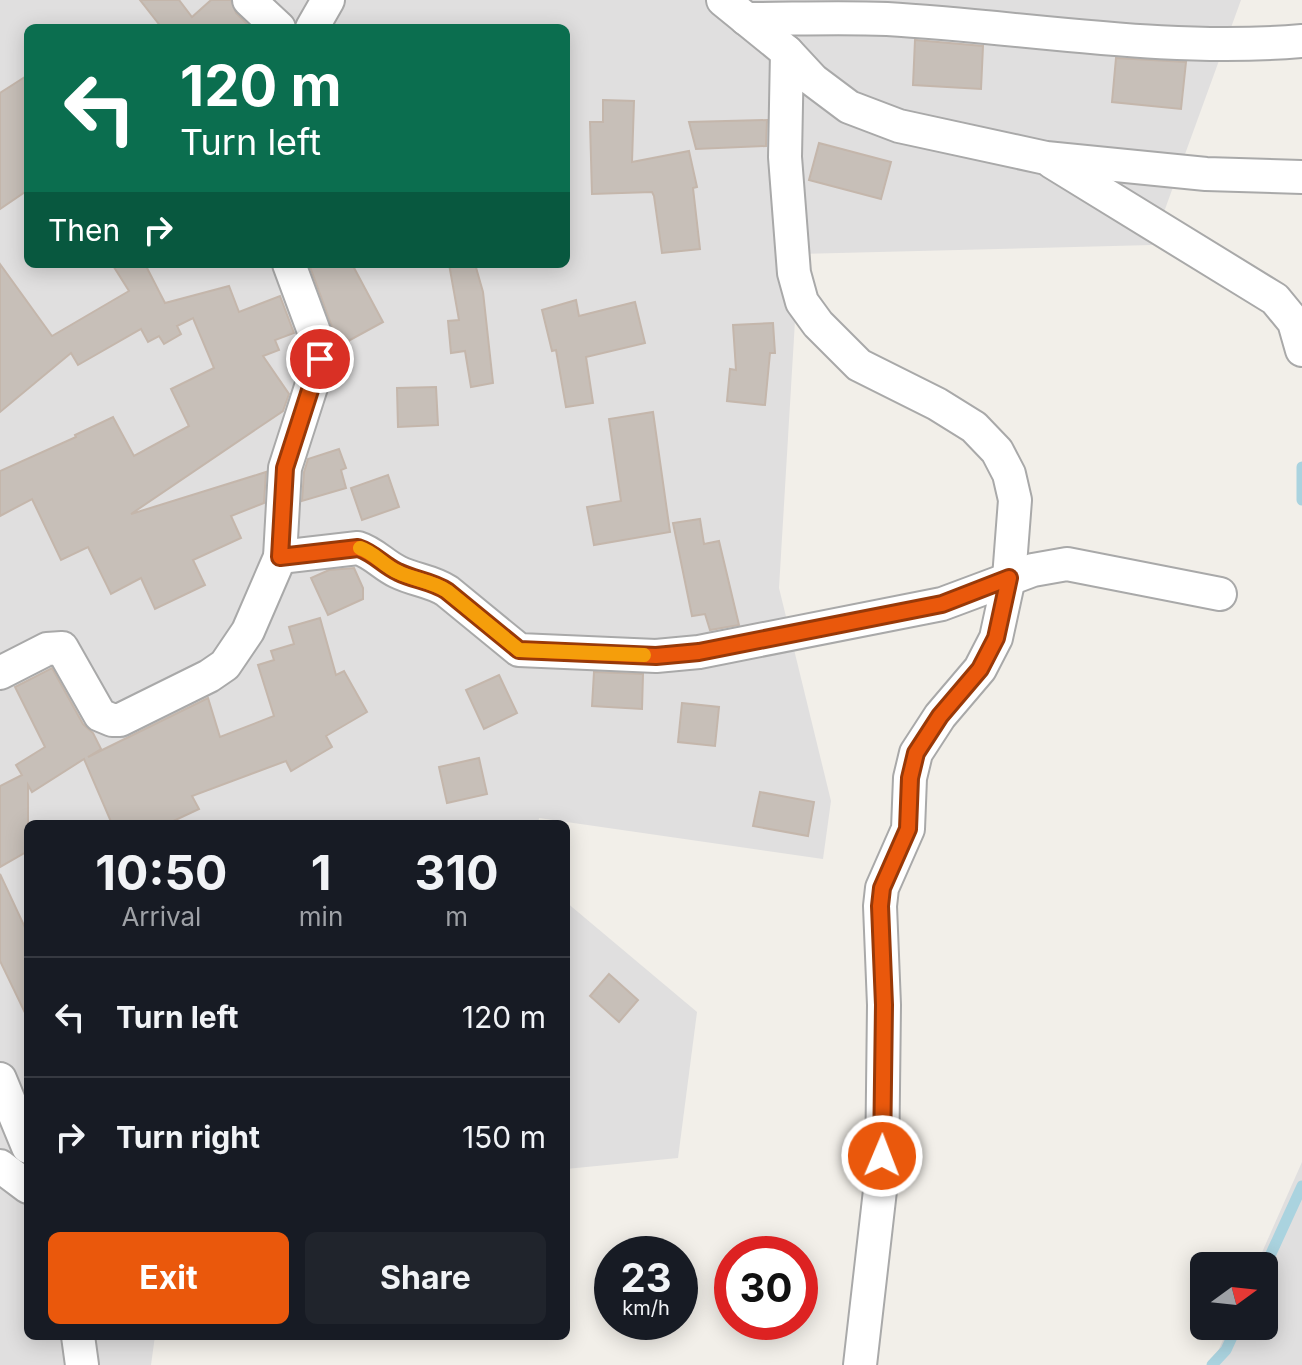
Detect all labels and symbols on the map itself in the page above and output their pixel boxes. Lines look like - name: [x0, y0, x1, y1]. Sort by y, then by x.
- pin: [286, 325, 354, 393]
- position arrow: [840, 1114, 924, 1198]
- speed limit sign: 30: [714, 1236, 818, 1340]
- north arrow: [1190, 1252, 1278, 1340]

